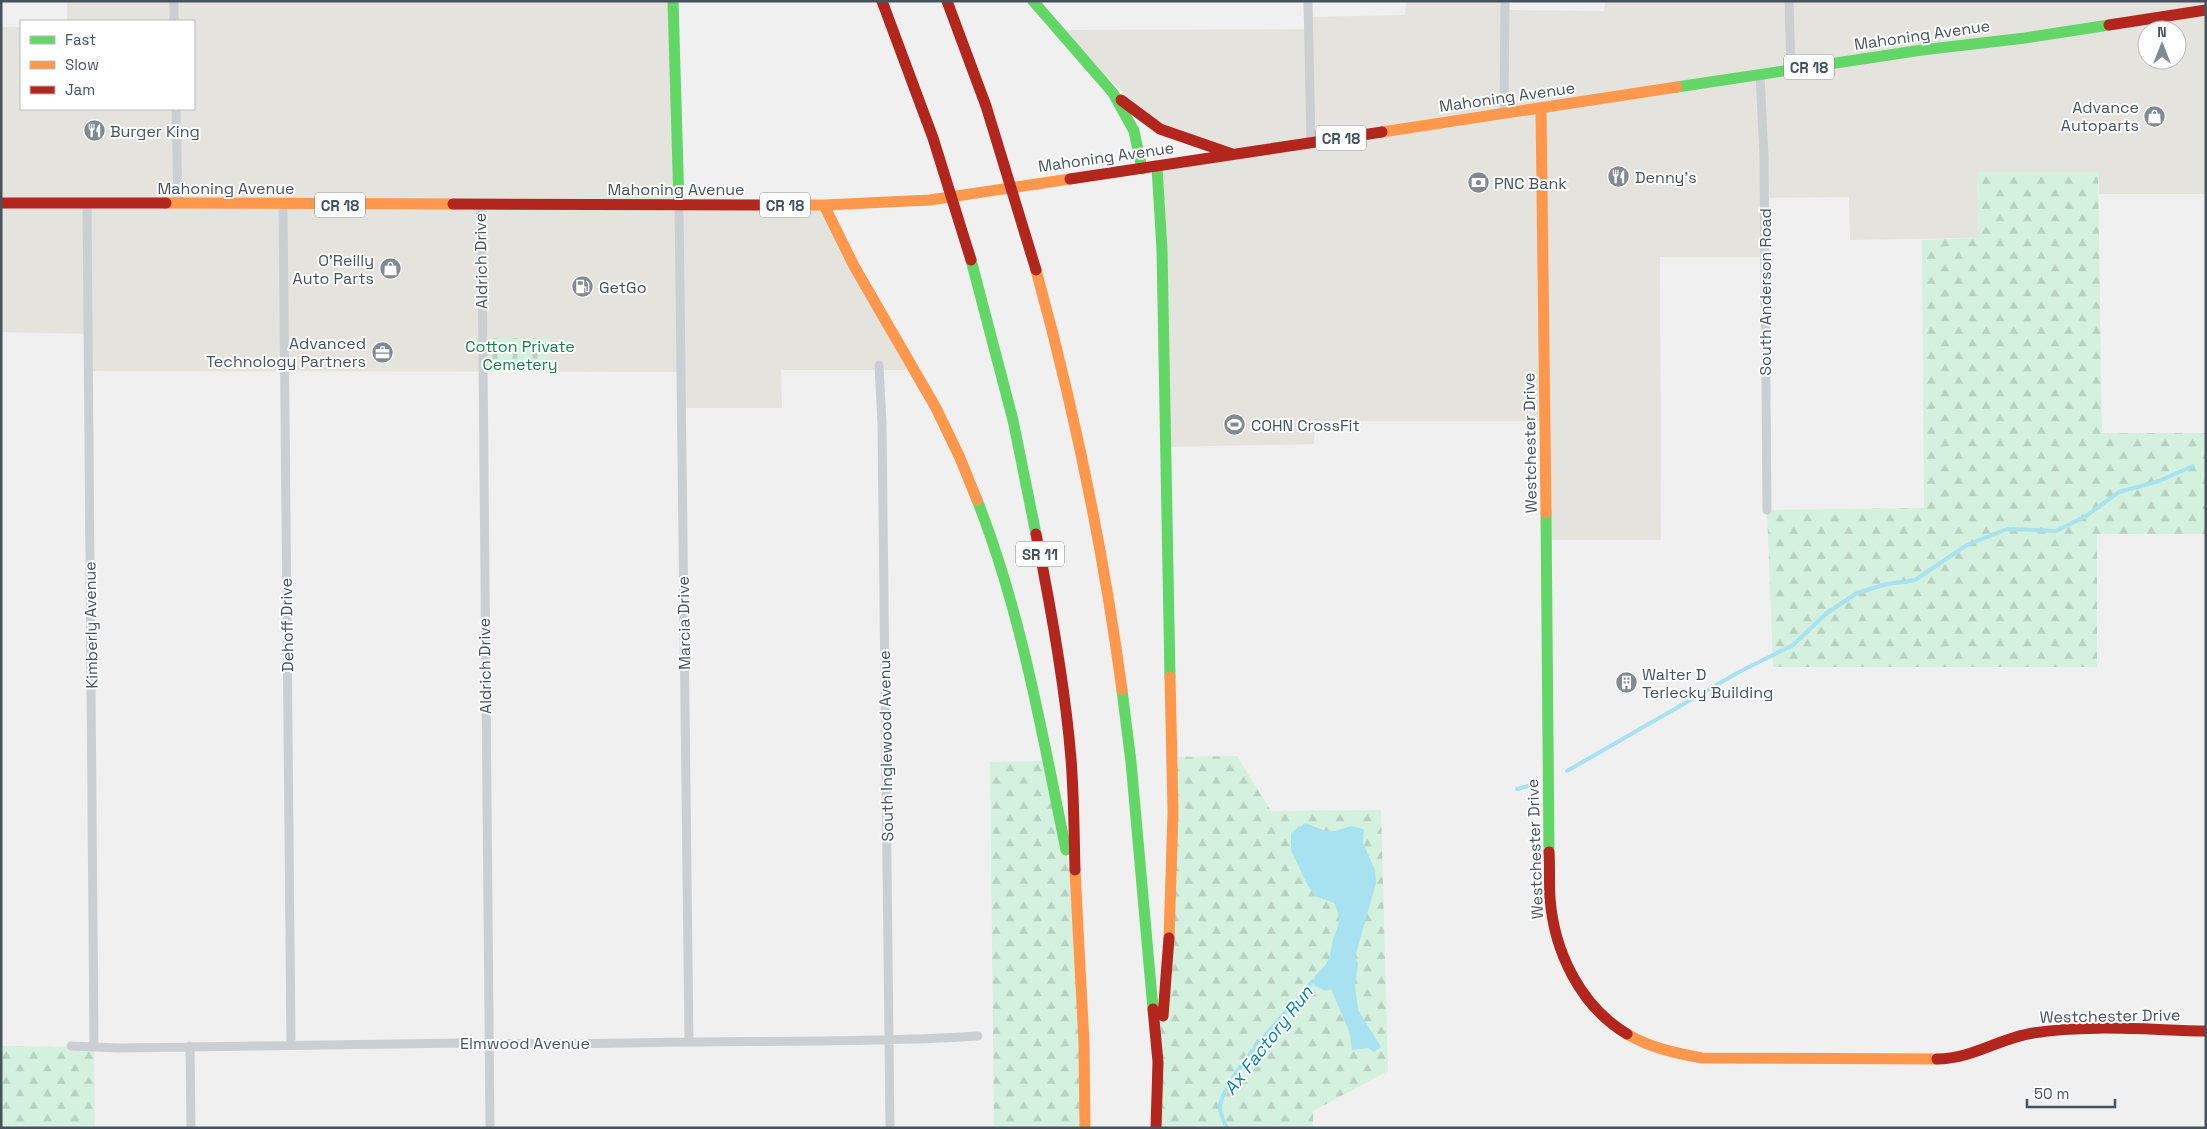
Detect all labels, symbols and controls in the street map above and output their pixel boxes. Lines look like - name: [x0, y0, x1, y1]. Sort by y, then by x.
- street label: Mahoning Avenue: [1853, 15, 1991, 55]
- legend: [20, 20, 195, 110]
- north arrow: [2137, 20, 2187, 70]
- text: N: [2157, 23, 2167, 41]
- text: Fast: [65, 30, 96, 49]
- road number: CR 18: [1784, 54, 1834, 80]
- text: Slow: [65, 55, 99, 74]
- street label: Mahoning Avenue: [1438, 77, 1576, 117]
- text: Jam: [65, 80, 95, 99]
- place label: Advance Autoparts: [2061, 97, 2139, 136]
- shop icon: Advance Autoparts: [2143, 104, 2167, 128]
- restaurant icon: Burger King: [82, 119, 106, 143]
- place label: Burger King: [110, 121, 200, 142]
- road number: CR 18: [1316, 126, 1366, 150]
- street label: Mahoning Avenue: [1037, 137, 1175, 177]
- restaurant icon: Denny's: [1607, 165, 1631, 189]
- place label: Denny's: [1635, 167, 1697, 188]
- bank icon: PNC Bank: [1466, 171, 1490, 195]
- place label: PNC Bank: [1494, 173, 1567, 194]
- street label: Mahoning Avenue: [158, 178, 294, 199]
- street label: Mahoning Avenue: [608, 179, 744, 200]
- road number: CR 18: [315, 192, 365, 218]
- road number: CR 18: [760, 192, 810, 218]
- street label: South Anderson Road: [1755, 208, 1776, 376]
- street label: Aldrich Drive: [470, 213, 492, 309]
- place label: O'Reilly Auto Parts: [293, 250, 374, 289]
- shop icon: O'Reilly Auto Parts: [378, 257, 402, 281]
- fuel station icon: GetGo: [571, 275, 595, 299]
- place label: GetGo: [599, 277, 647, 298]
- place label: Advanced Technology Partners: [206, 333, 366, 372]
- park label: Cotton Private Cemetery: [465, 336, 575, 375]
- office icon: Advanced Technology Partners: [370, 340, 394, 364]
- street label: Westchester Drive: [1518, 372, 1542, 514]
- sports icon: COHN CrossFit: [1223, 413, 1247, 437]
- place label: COHN CrossFit: [1251, 415, 1360, 436]
- road number: SR 11: [1016, 542, 1064, 566]
- street label: Kimberly Avenue: [79, 561, 103, 689]
- street label: Marcia Drive: [673, 576, 695, 670]
- street label: Dehoff Drive: [276, 578, 298, 672]
- street label: Aldrich Drive: [474, 618, 496, 714]
- street label: South Inglewood Avenue: [874, 650, 898, 842]
- place label: Walter D Terlecky Building: [1642, 664, 1773, 703]
- building icon: Walter D Terlecky Building: [1614, 671, 1638, 695]
- street label: Westchester Drive: [1522, 778, 1548, 920]
- water label: Ax Factory Run: [1218, 980, 1318, 1099]
- street label: Westchester Drive: [2039, 1004, 2181, 1028]
- street label: Elmwood Avenue: [460, 1033, 590, 1054]
- scale bar: [2027, 1076, 2114, 1108]
- text: 50 m: [2034, 1084, 2069, 1103]

